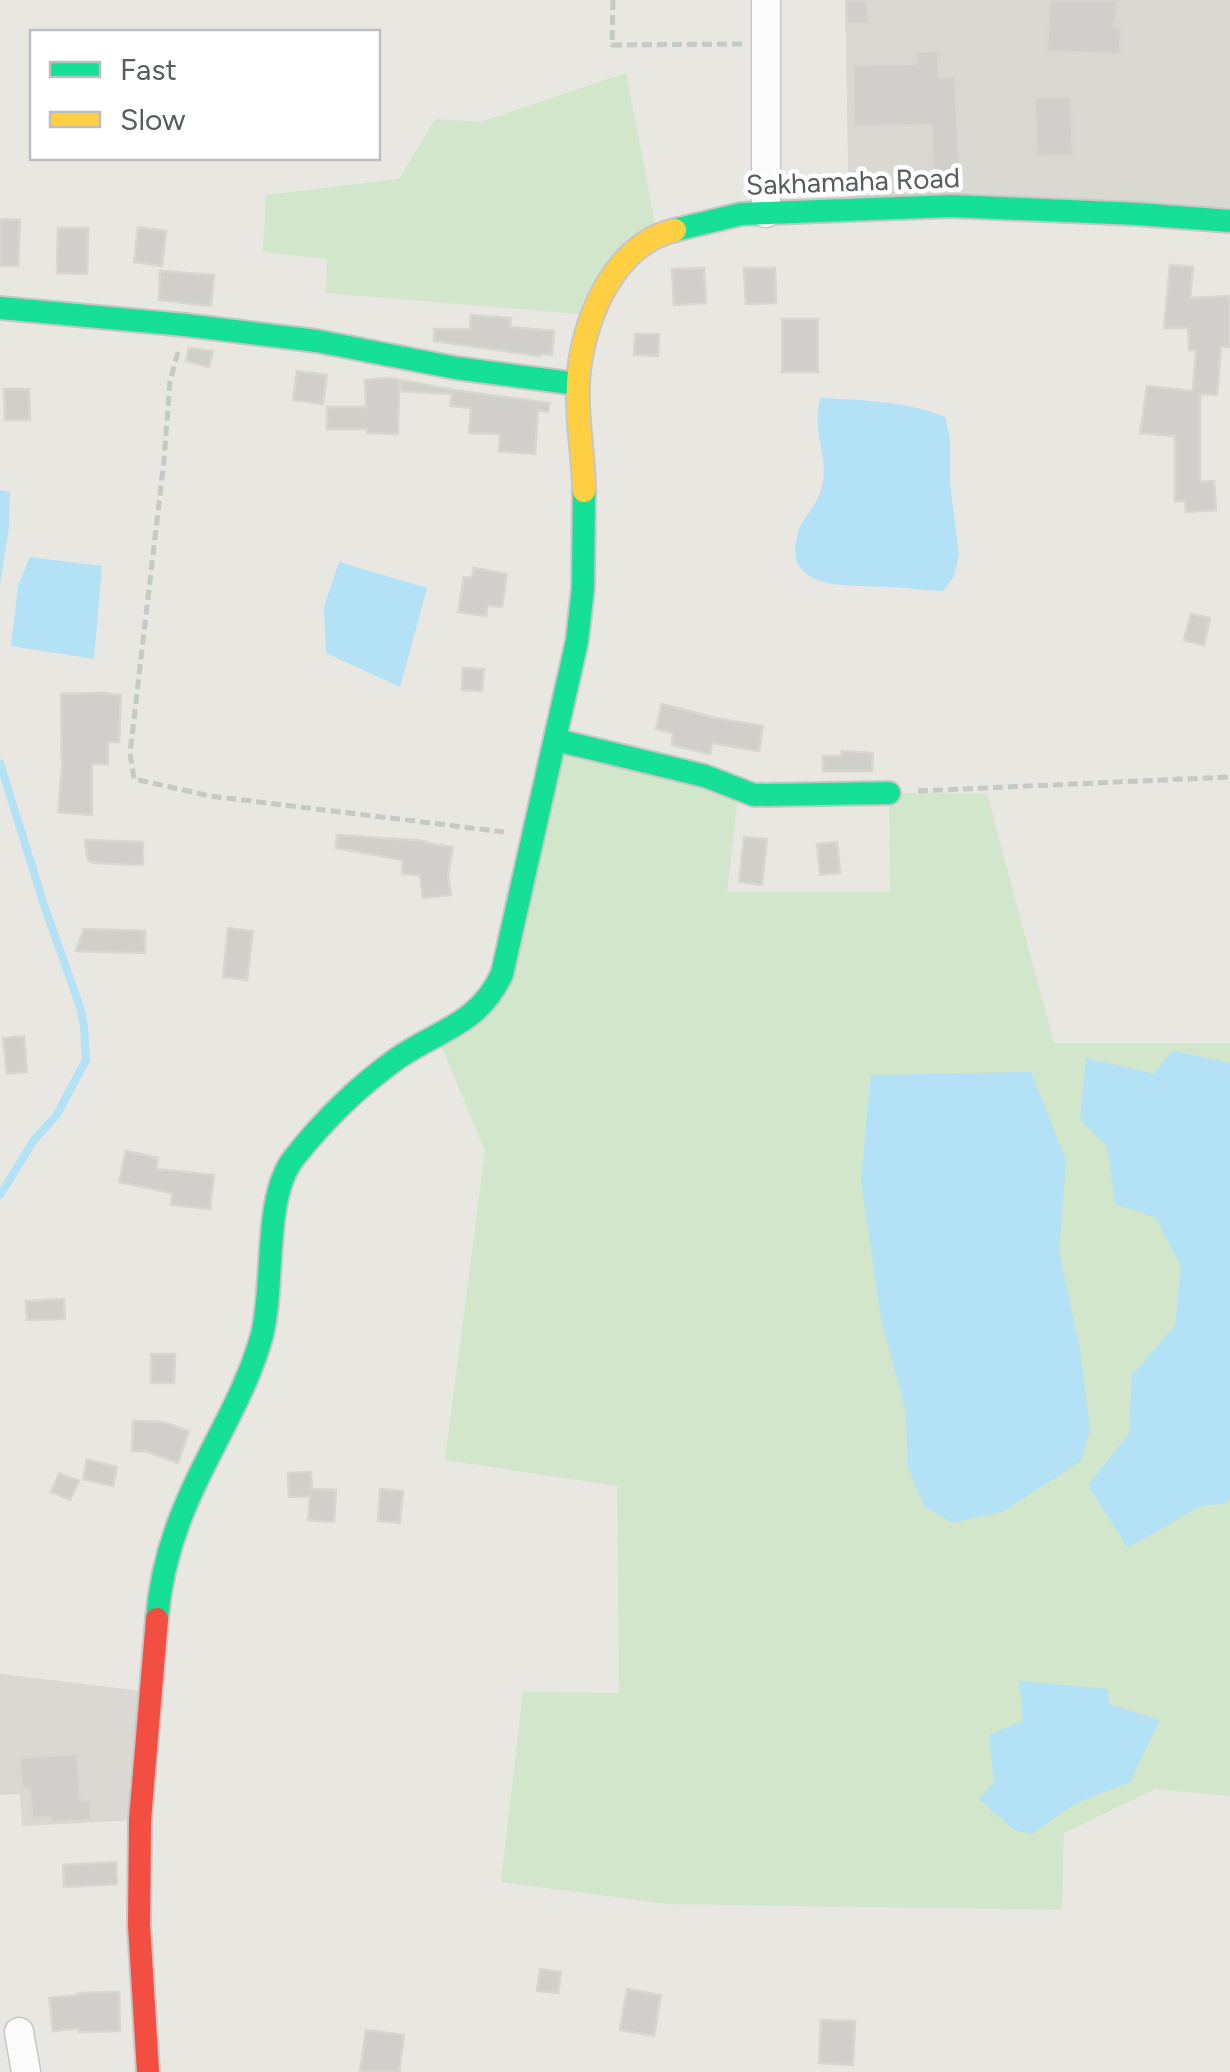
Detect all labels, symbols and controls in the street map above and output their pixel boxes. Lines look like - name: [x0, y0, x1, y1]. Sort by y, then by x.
- legend: [30, 30, 380, 160]
- text: Fast: [120, 51, 177, 88]
- text: Slow: [120, 101, 186, 138]
- street label: Sakhamaha Road: [745, 160, 961, 202]

